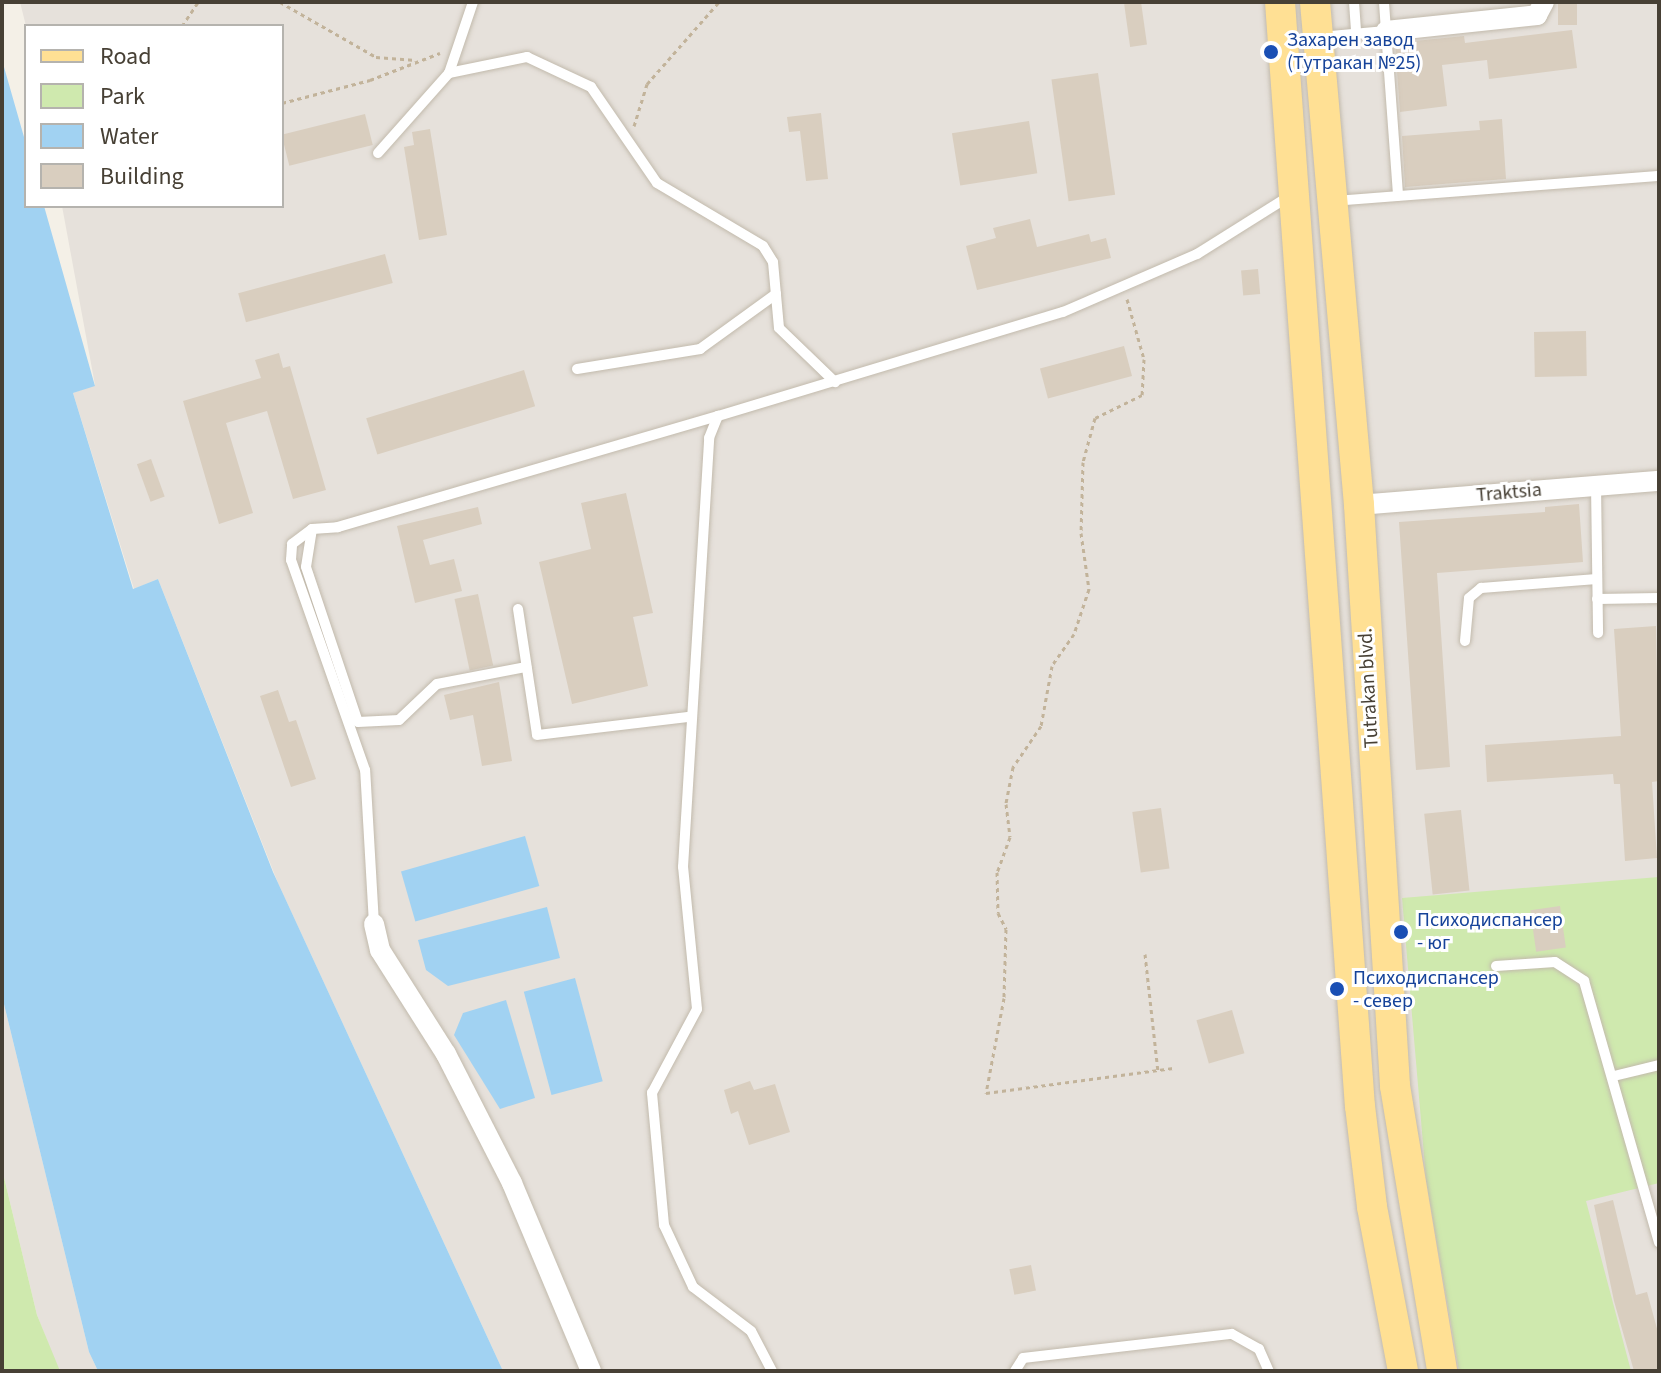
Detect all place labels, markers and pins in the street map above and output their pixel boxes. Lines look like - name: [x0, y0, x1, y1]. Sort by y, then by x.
- place label: Захарен завод (Тутракан №25): [1287, 28, 1421, 75]
- marker: Захарен завод (Тутракан №25): [1262, 43, 1280, 61]
- place label: Психодиспансер - юг: [1417, 908, 1563, 955]
- marker: Психодиспансер - юг: [1392, 923, 1410, 941]
- place label: Психодиспансер - север: [1353, 966, 1499, 1013]
- marker: Психодиспансер - север: [1328, 980, 1346, 998]

